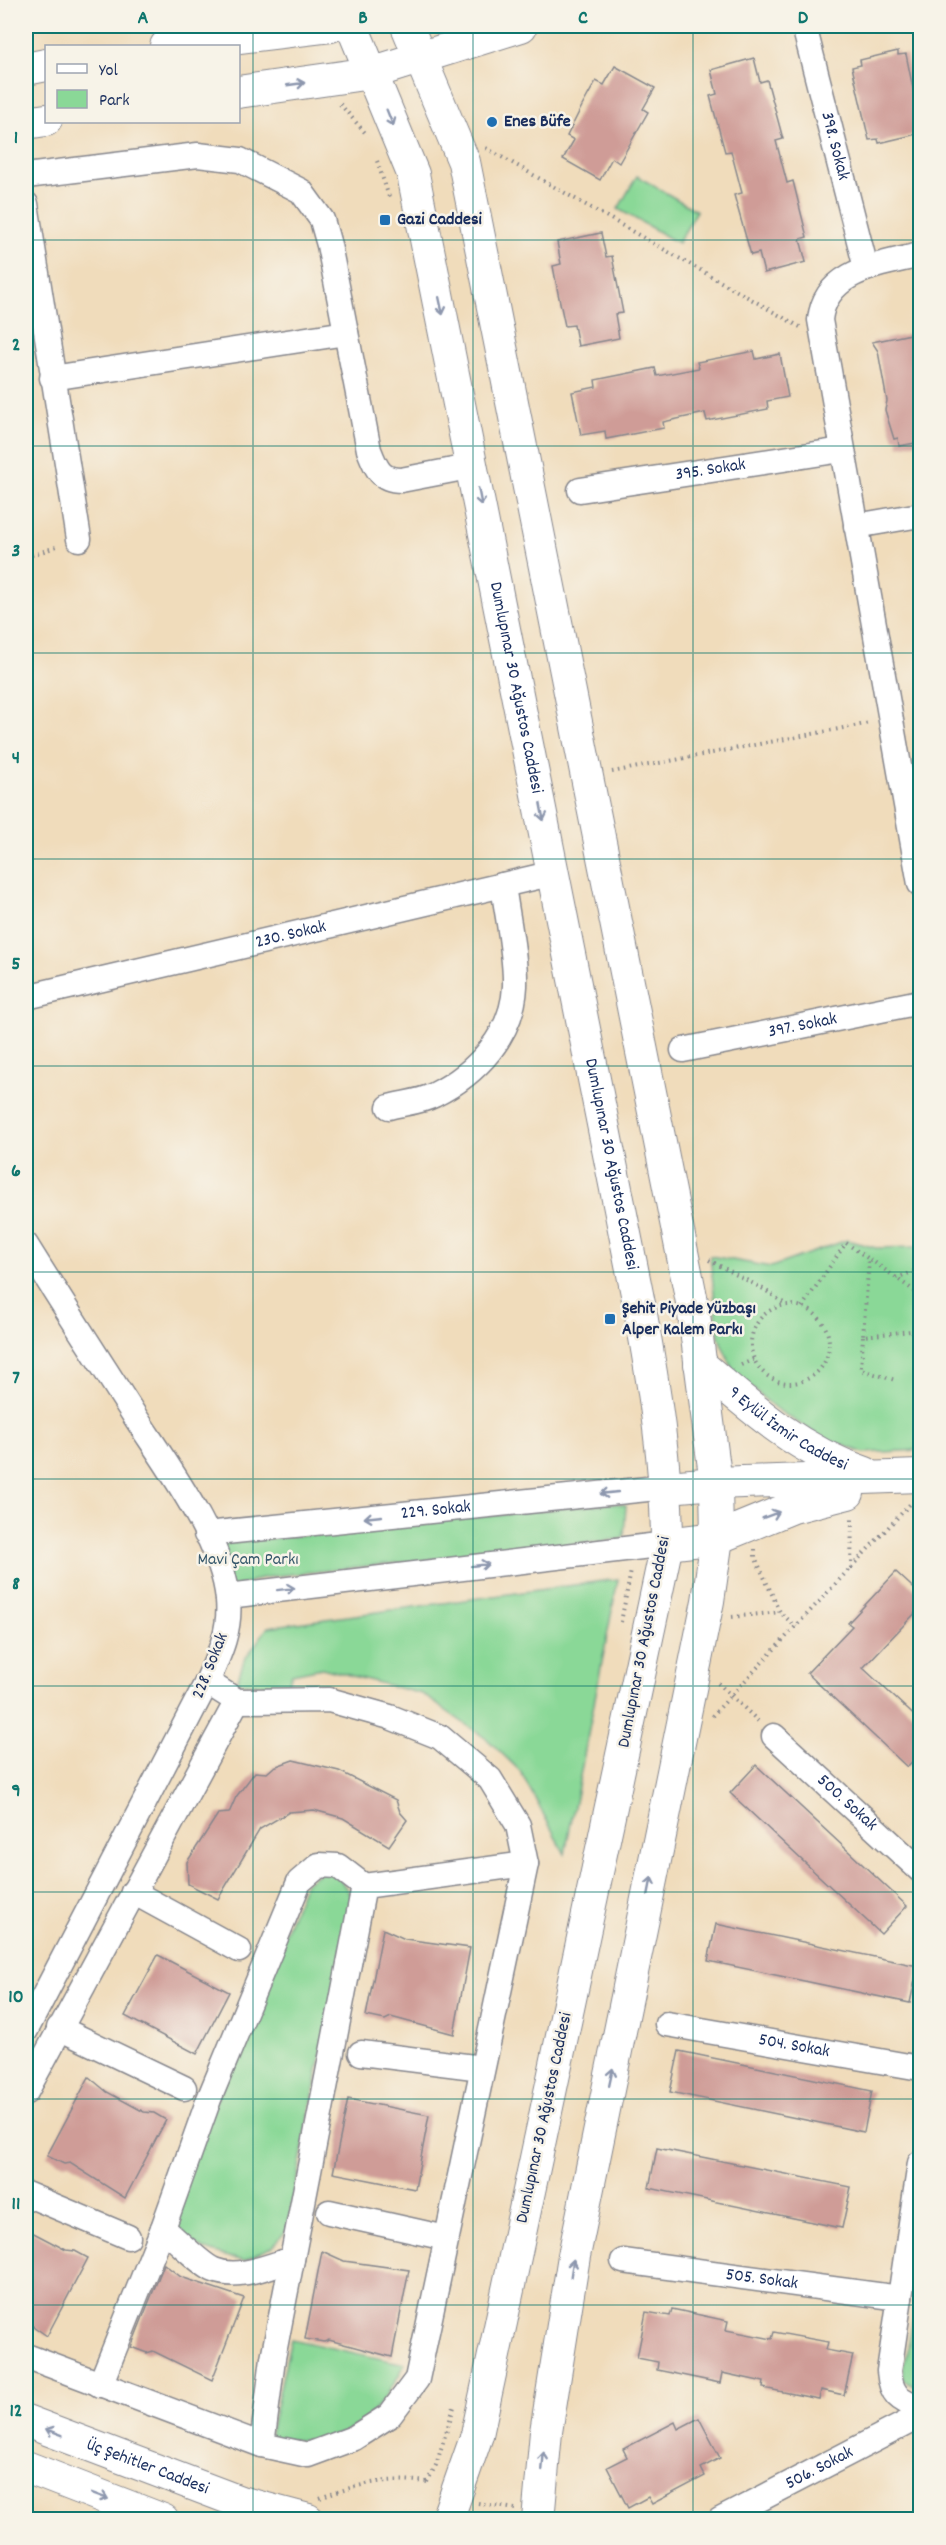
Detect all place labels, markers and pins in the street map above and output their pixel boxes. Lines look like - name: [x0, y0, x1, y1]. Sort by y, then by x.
- place label: Enes Büfe: [504, 110, 571, 135]
- marker: Enes Büfe: [485, 115, 499, 129]
- place label: Gazi Caddesi: [397, 208, 483, 233]
- marker: Gazi Caddesi: [378, 213, 392, 227]
- place label: Şehit Piyade Yüzbaşı Alper Kalem Parkı: [622, 1297, 756, 1343]
- marker: Şehit Piyade Yüzbaşı Alper Kalem Parkı: [603, 1312, 617, 1326]

